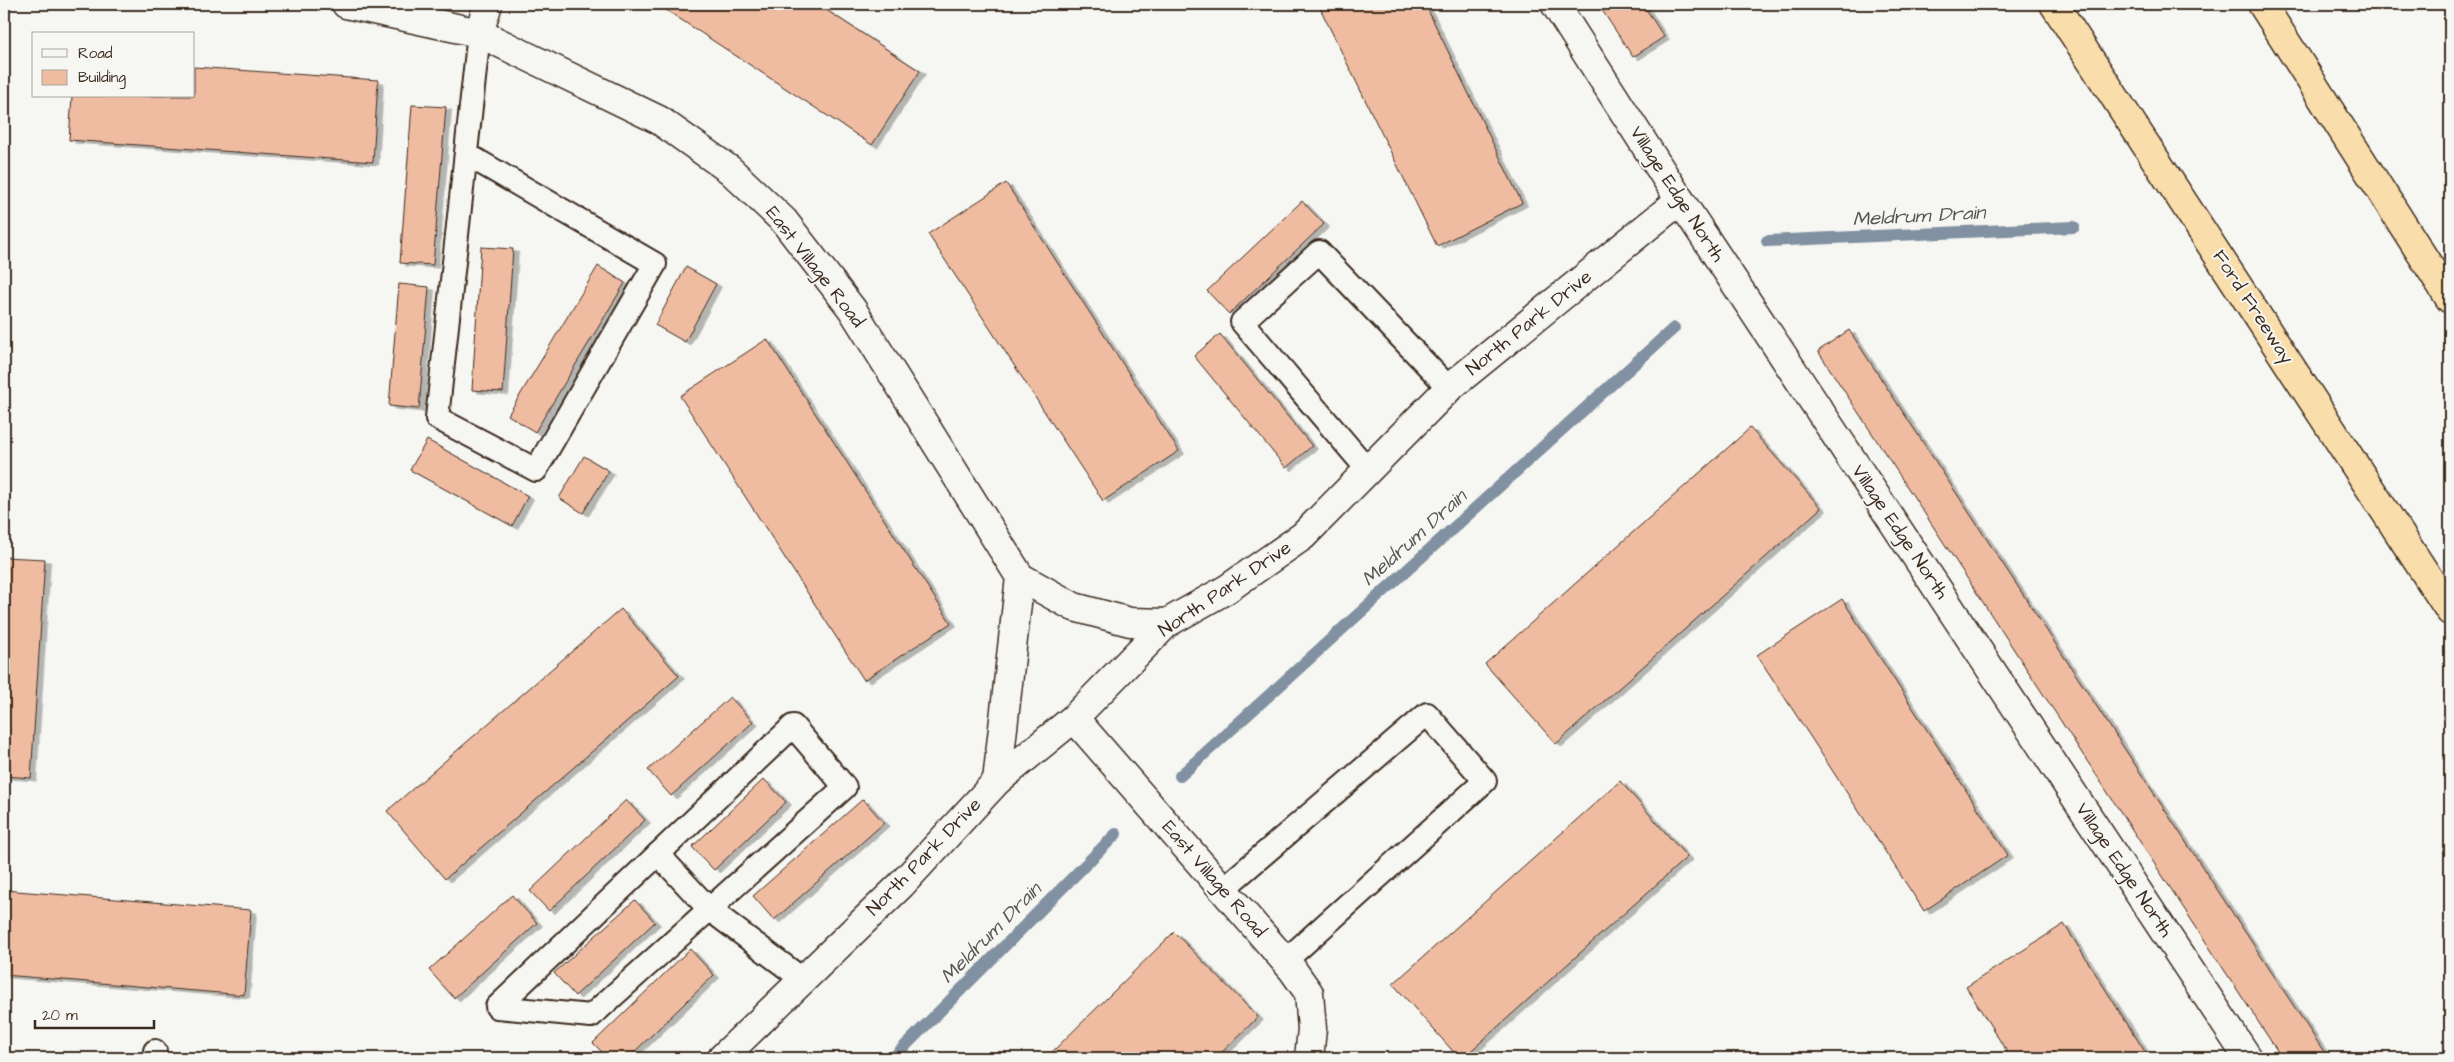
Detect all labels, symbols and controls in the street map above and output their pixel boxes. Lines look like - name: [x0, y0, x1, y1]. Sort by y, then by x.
- legend: [32, 32, 195, 98]
- text: Road: [78, 43, 113, 64]
- text: Building: [78, 67, 126, 89]
- street label: Village Edge North: [1622, 121, 1731, 268]
- water label: Meldrum Drain: [1852, 198, 1988, 233]
- street label: East Village Road: [758, 201, 871, 334]
- street label: Ford Freeway: [2205, 245, 2300, 370]
- street label: North Park Drive: [1460, 264, 1598, 382]
- street label: Village Edge North: [1844, 459, 1955, 606]
- water label: Meldrum Drain: [1355, 482, 1474, 593]
- street label: North Park Drive: [1153, 534, 1297, 644]
- street label: North Park Drive: [860, 792, 988, 922]
- street label: Village Edge North: [2068, 797, 2179, 944]
- street label: East Village Road: [1155, 814, 1273, 944]
- water label: Meldrum Drain: [934, 875, 1049, 990]
- scale bar: [35, 997, 154, 1029]
- text: 20 m: [42, 1005, 78, 1026]

